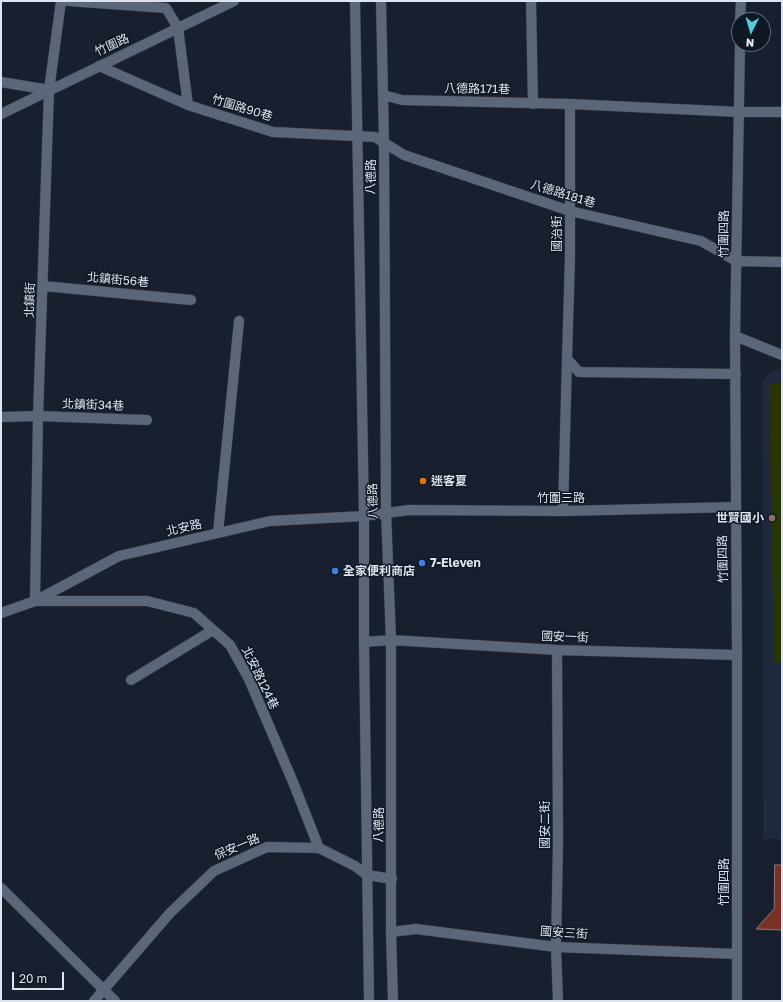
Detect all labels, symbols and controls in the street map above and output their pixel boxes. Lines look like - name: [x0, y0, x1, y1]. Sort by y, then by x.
- north arrow: [731, 12, 771, 52]
- street label: 竹圍路: [93, 31, 131, 59]
- text: N: [745, 37, 755, 50]
- street label: 八德路171巷: [444, 81, 510, 97]
- street label: 竹圍路90巷: [210, 92, 274, 124]
- street label: 八德路: [364, 159, 378, 195]
- street label: 八德路181巷: [529, 177, 597, 211]
- street label: 竹圍四路: [716, 210, 732, 258]
- street label: 國治街: [550, 216, 564, 252]
- street label: 北鎮街56巷: [86, 270, 150, 290]
- street label: 北鎮街: [22, 282, 38, 318]
- street label: 北鎮街34巷: [62, 397, 124, 413]
- place label: 迷客夏: [431, 474, 467, 488]
- marker: 迷客夏: [418, 476, 428, 486]
- street label: 八德路: [365, 483, 381, 519]
- street label: 竹圍三路: [537, 491, 585, 505]
- place label: 世賢國小: [716, 511, 764, 525]
- marker: 世賢國小: [767, 513, 777, 523]
- street label: 北安路: [165, 517, 203, 539]
- street label: 竹圍四路: [715, 535, 731, 583]
- place label: 7-Eleven: [430, 556, 481, 570]
- marker: 7-Eleven: [417, 558, 427, 568]
- place label: 全家便利商店: [343, 564, 415, 578]
- marker: 全家便利商店: [330, 566, 340, 576]
- street label: 國安一街: [541, 629, 589, 645]
- street label: 北安路124巷: [239, 644, 281, 712]
- street label: 國安二街: [538, 801, 552, 849]
- street label: 八德路: [372, 807, 386, 843]
- street label: 保安一路: [212, 831, 262, 863]
- street label: 竹圍四路: [717, 858, 731, 906]
- street label: 國安三街: [540, 924, 588, 942]
- scale bar: [14, 964, 66, 990]
- text: 20 m: [19, 971, 47, 986]

